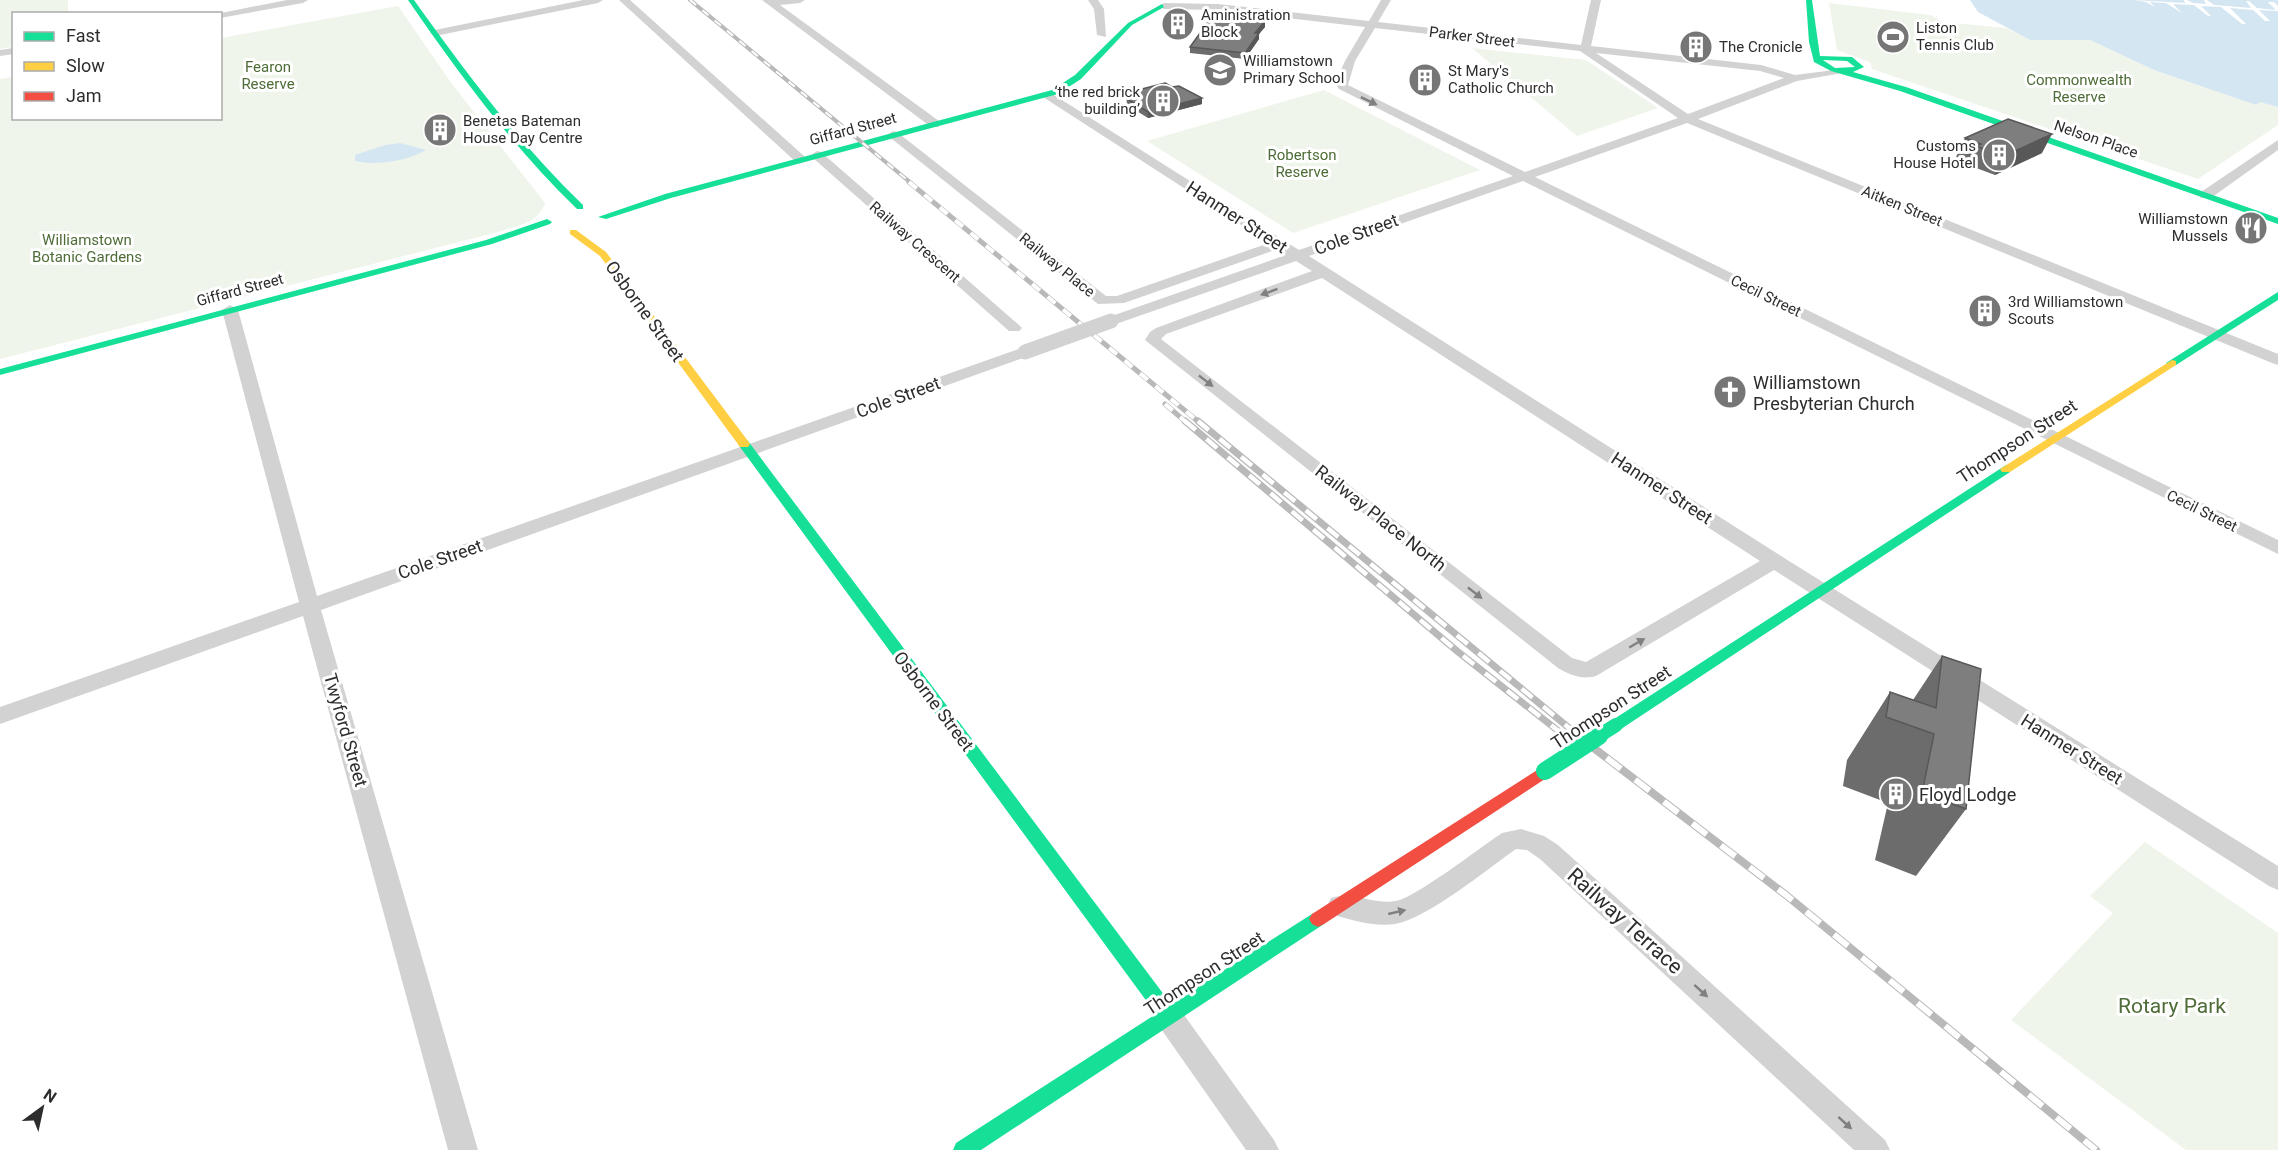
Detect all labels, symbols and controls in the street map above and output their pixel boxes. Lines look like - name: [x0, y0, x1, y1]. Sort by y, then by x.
- building icon: Aministration Block: [1160, 6, 1196, 42]
- place label: Aministration Block: [1201, 6, 1291, 41]
- legend: [12, 12, 222, 120]
- sports icon: Liston Tennis Club: [1875, 19, 1911, 55]
- place label: Liston Tennis Club: [1916, 19, 1994, 54]
- street label: Parker Street: [1428, 23, 1516, 51]
- text: Fast: [66, 25, 101, 46]
- building icon: The Cronicle: [1678, 29, 1714, 65]
- place label: The Cronicle: [1719, 38, 1803, 56]
- school or university icon: Williamstown Primary School: [1202, 52, 1238, 88]
- place label: Williamstown Primary School: [1243, 52, 1344, 87]
- text: Slow: [66, 55, 105, 76]
- park label: Fearon Reserve: [241, 58, 295, 93]
- building icon: St Mary's Catholic Church: [1407, 62, 1443, 98]
- place label: St Mary's Catholic Church: [1448, 62, 1554, 97]
- park label: Commonwealth Reserve: [2026, 71, 2132, 106]
- place label: ‘the red brick building’: [1054, 83, 1140, 118]
- building icon: ‘the red brick building’: [1145, 83, 1181, 119]
- text: Jam: [66, 85, 102, 106]
- one-way arrow: [1361, 96, 1378, 105]
- street label: Giffard Street: [808, 109, 898, 149]
- building icon: Benetas Bateman House Day Centre: [422, 112, 458, 148]
- place label: Benetas Bateman House Day Centre: [463, 112, 583, 147]
- street label: Nelson Place: [2052, 116, 2140, 162]
- place label: Customs House Hotel: [1893, 137, 1976, 172]
- building icon: Customs House Hotel: [1981, 137, 2017, 173]
- park label: Robertson Reserve: [1267, 146, 1337, 181]
- street label: Hanmer Street: [1183, 177, 1291, 257]
- street label: Aitken Street: [1859, 182, 1945, 230]
- street label: Railway Crescent: [866, 198, 964, 286]
- street label: Cole Street: [1311, 209, 1401, 259]
- place label: Williamstown Mussels: [2138, 210, 2228, 245]
- restaurant icon: Williamstown Mussels: [2233, 210, 2269, 246]
- street label: Railway Place: [1016, 229, 1098, 301]
- park label: Williamstown Botanic Gardens: [32, 231, 142, 266]
- street label: Osborne Street: [601, 256, 689, 366]
- street label: Giffard Street: [195, 270, 285, 310]
- street label: Cecil Street: [1728, 271, 1804, 321]
- one-way arrow: [1260, 288, 1278, 298]
- building icon: 3rd Williamstown Scouts: [1967, 293, 2003, 329]
- place label: 3rd Williamstown Scouts: [2008, 293, 2123, 328]
- street label: Cole Street: [853, 372, 943, 422]
- place label: Williamstown Presbyterian Church: [1753, 372, 1915, 414]
- church icon: Williamstown Presbyterian Church: [1712, 374, 1748, 410]
- one-way arrow: [1198, 375, 1214, 388]
- street label: Thompson Street: [1953, 394, 2081, 487]
- street label: Hanmer Street: [1608, 448, 1716, 528]
- street label: Railway Place North: [1311, 460, 1451, 576]
- street label: Cecil Street: [2164, 486, 2240, 536]
- street label: Cole Street: [395, 535, 485, 583]
- one-way arrow: [1467, 586, 1483, 599]
- one-way arrow: [1628, 638, 1645, 648]
- street label: Osborne Street: [890, 647, 978, 755]
- street label: Thompson Street: [1547, 660, 1675, 753]
- street label: Twyford Street: [320, 671, 372, 789]
- street label: Hanmer Street: [2017, 709, 2127, 789]
- building icon: Floyd Lodge: [1878, 776, 1914, 812]
- place label: Floyd Lodge: [1919, 784, 2016, 805]
- street label: Railway Terrace: [1563, 863, 1687, 979]
- one-way arrow: [1388, 907, 1407, 916]
- street label: Thompson Street: [1140, 926, 1268, 1019]
- one-way arrow: [1694, 984, 1709, 998]
- park label: Rotary Park: [2118, 994, 2226, 1018]
- north arrow: [12, 1078, 72, 1138]
- text: N: [40, 1085, 60, 1107]
- one-way arrow: [1837, 1116, 1852, 1129]

